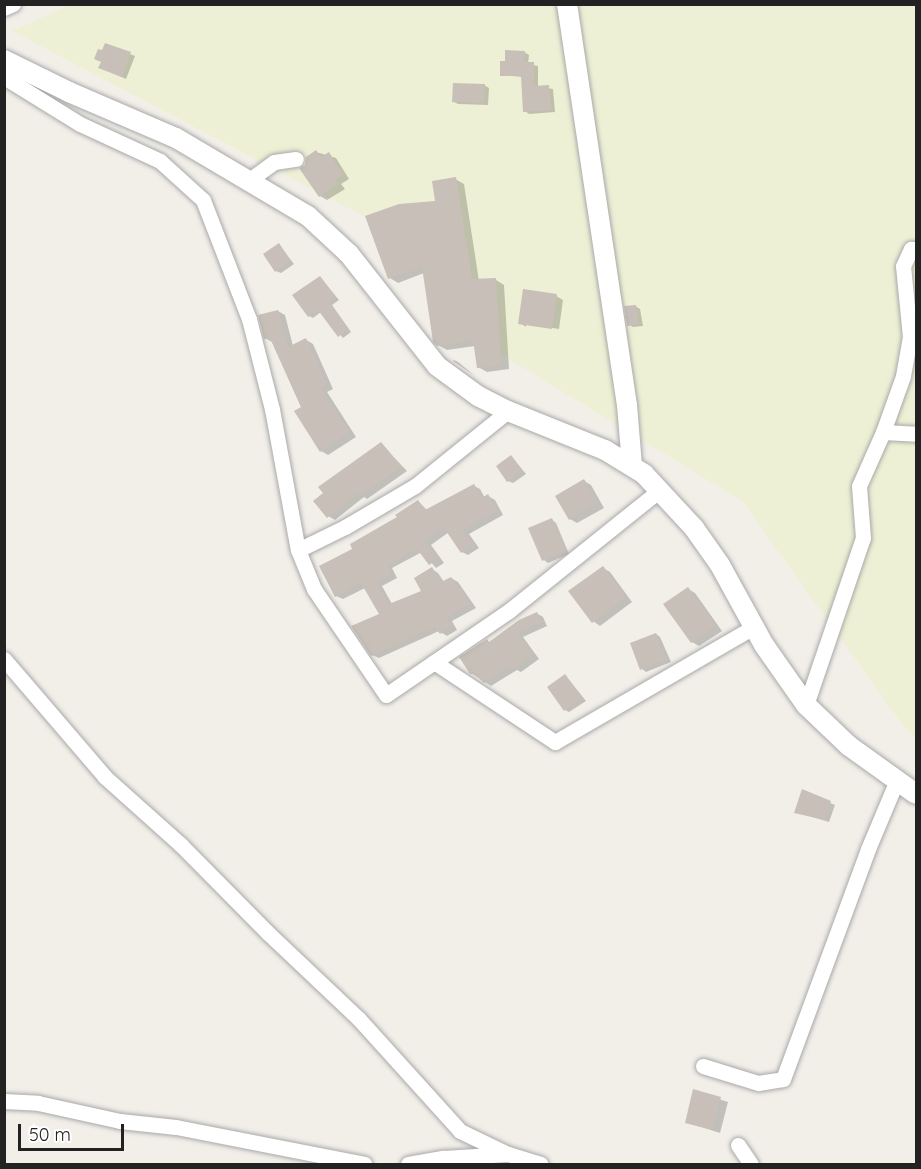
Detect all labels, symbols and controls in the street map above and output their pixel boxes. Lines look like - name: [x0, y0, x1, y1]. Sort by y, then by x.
- scale bar: [21, 1112, 128, 1150]
- text: 50 m: [29, 1123, 71, 1146]

